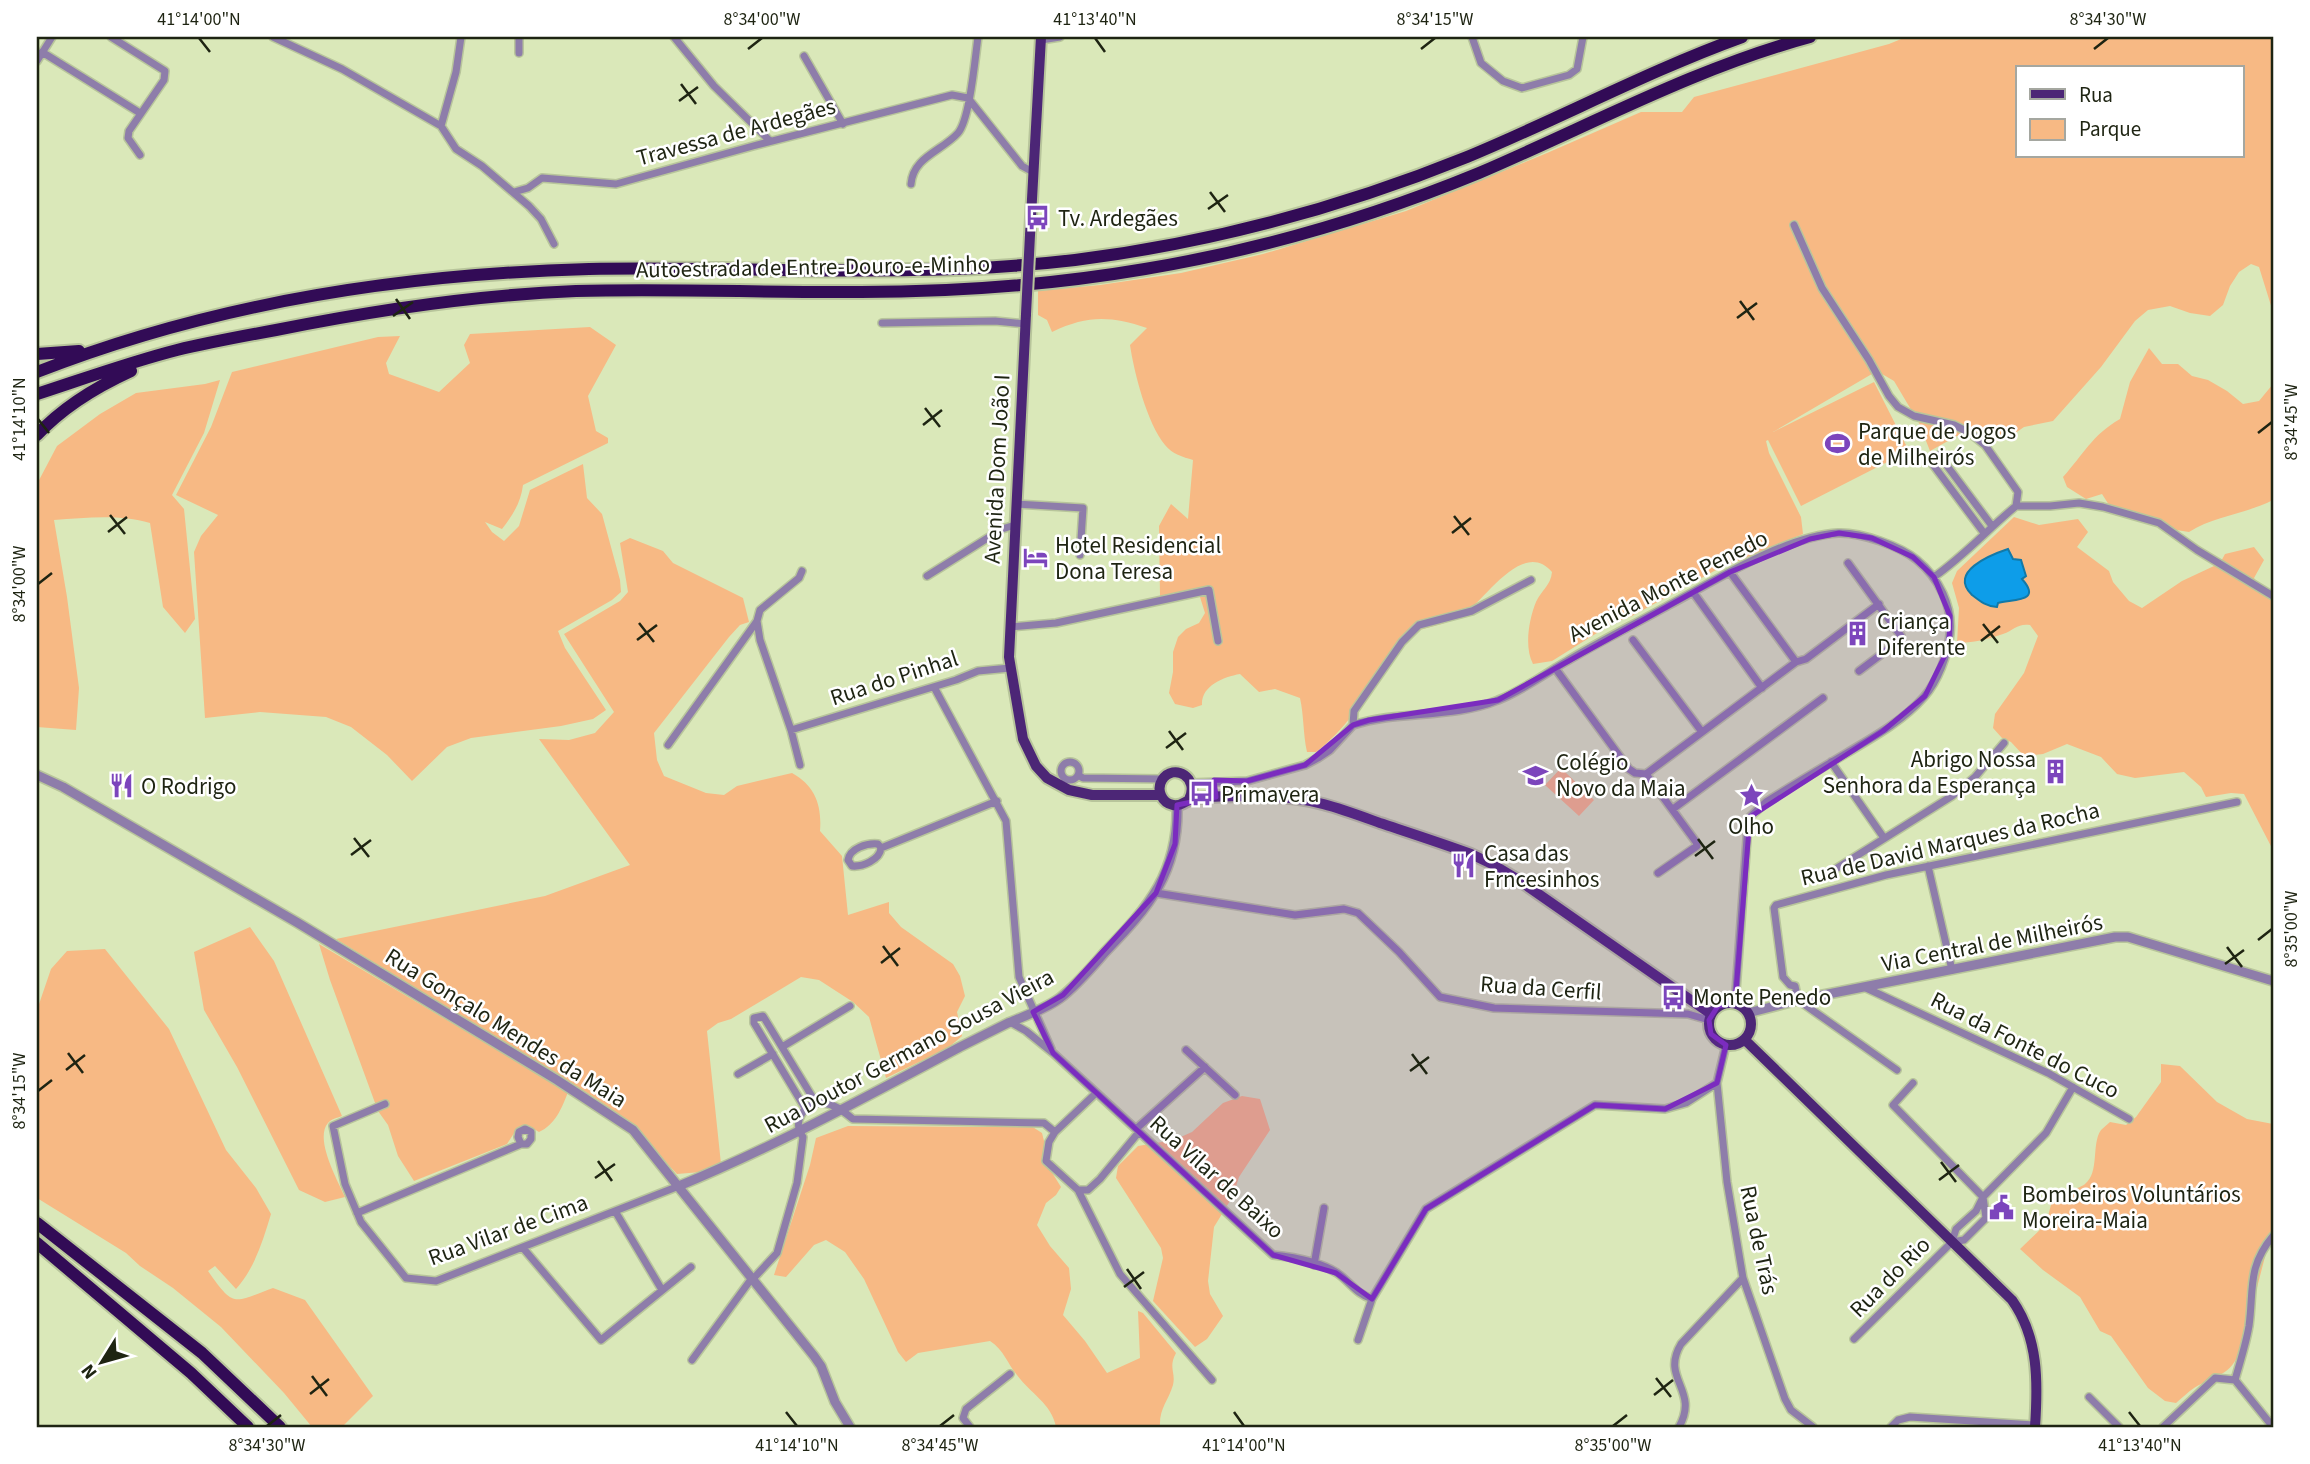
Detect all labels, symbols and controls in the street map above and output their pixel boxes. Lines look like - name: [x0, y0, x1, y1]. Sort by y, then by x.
- text: 41°14'00"N: [157, 7, 241, 32]
- text: 8°34'00"W: [724, 7, 801, 32]
- text: 41°13'40"N: [1053, 7, 1137, 32]
- text: 8°34'15"W: [1397, 7, 1474, 32]
- text: 8°34'30"W: [2070, 7, 2147, 32]
- legend: [2016, 66, 2244, 158]
- text: Rua: [2079, 80, 2113, 110]
- street label: Travessa de Ardegães: [633, 90, 839, 174]
- text: Parque: [2079, 114, 2141, 144]
- place label: Tv. Ardegães: [1058, 202, 1178, 235]
- bus stop icon: Tv. Ardegães: [1024, 204, 1052, 232]
- street label: Autoestrada de Entre-Douro-e-Minho: [636, 247, 990, 287]
- street label: Avenida Dom João I: [976, 373, 1018, 565]
- text: 41°14'10"N: [7, 377, 32, 461]
- text: 8°34'45"W: [2279, 384, 2304, 461]
- place label: Parque de Jogos de Milheirós: [1858, 415, 2016, 474]
- sports icon: Parque de Jogos de Milheirós: [1824, 430, 1852, 458]
- street label: Avenida Monte Penedo: [1563, 521, 1773, 651]
- place label: Hotel Residencial Dona Teresa: [1055, 529, 1221, 588]
- hotel icon: Hotel Residencial Dona Teresa: [1021, 544, 1049, 572]
- text: 8°34'00"W: [7, 546, 32, 623]
- place label: Criança Diferente: [1877, 605, 1965, 664]
- building icon: Criança Diferente: [1843, 620, 1871, 648]
- street label: Rua do Pinhal: [826, 642, 962, 714]
- place label: Abrigo Nossa Senhora da Esperança: [1823, 743, 2036, 802]
- place label: Colégio Novo da Maia: [1556, 746, 1686, 805]
- building icon: Abrigo Nossa Senhora da Esperança: [2042, 758, 2070, 786]
- school or university icon: Colégio Novo da Maia: [1522, 761, 1550, 789]
- place label: O Rodrigo: [141, 770, 236, 803]
- restaurant icon: O Rodrigo: [107, 772, 135, 800]
- place label: Primavera: [1221, 778, 1319, 811]
- bus stop icon: Primavera: [1187, 780, 1215, 808]
- place icon: Olho: [1737, 782, 1765, 810]
- street label: Rua de David Marques da Rocha: [1797, 794, 2103, 894]
- place label: Olho: [1728, 810, 1774, 843]
- place label: Casa das Frncesinhos: [1484, 837, 1599, 896]
- restaurant icon: Casa das Frncesinhos: [1450, 852, 1478, 880]
- text: 8°35'00"W: [2279, 891, 2304, 968]
- street label: Via Central de Milheirós: [1879, 905, 2105, 981]
- street label: Rua Gonçalo Mendes da Maia: [379, 940, 633, 1116]
- street label: Rua Doutor Germano Sousa Vieira: [758, 960, 1060, 1142]
- street label: Rua da Cerfil: [1479, 967, 1603, 1009]
- place label: Monte Penedo: [1693, 981, 1831, 1014]
- bus stop icon: Monte Penedo: [1659, 983, 1687, 1011]
- street label: Rua da Fonte do Cuco: [1925, 983, 2125, 1107]
- text: 8°34'15"W: [7, 1053, 32, 1130]
- street label: Rua Vilar de Baixo: [1142, 1107, 1292, 1247]
- place label: Bombeiros Voluntários Moreira-Maia: [2022, 1178, 2241, 1237]
- street label: Rua de Trás: [1731, 1183, 1787, 1297]
- street label: Rua Vilar de Cima: [424, 1186, 592, 1274]
- public building icon: Bombeiros Voluntários Moreira-Maia: [1988, 1193, 2016, 1221]
- street label: Rua do Rio: [1842, 1229, 1938, 1325]
- north arrow: [66, 1328, 136, 1398]
- text: N: [75, 1358, 104, 1385]
- text: 8°34'30"W: [229, 1433, 306, 1458]
- text: 41°14'10"N: [755, 1433, 839, 1458]
- text: 8°34'45"W: [902, 1433, 979, 1458]
- text: 41°14'00"N: [1202, 1433, 1286, 1458]
- text: 8°35'00"W: [1575, 1433, 1652, 1458]
- text: 41°13'40"N: [2098, 1433, 2182, 1458]

